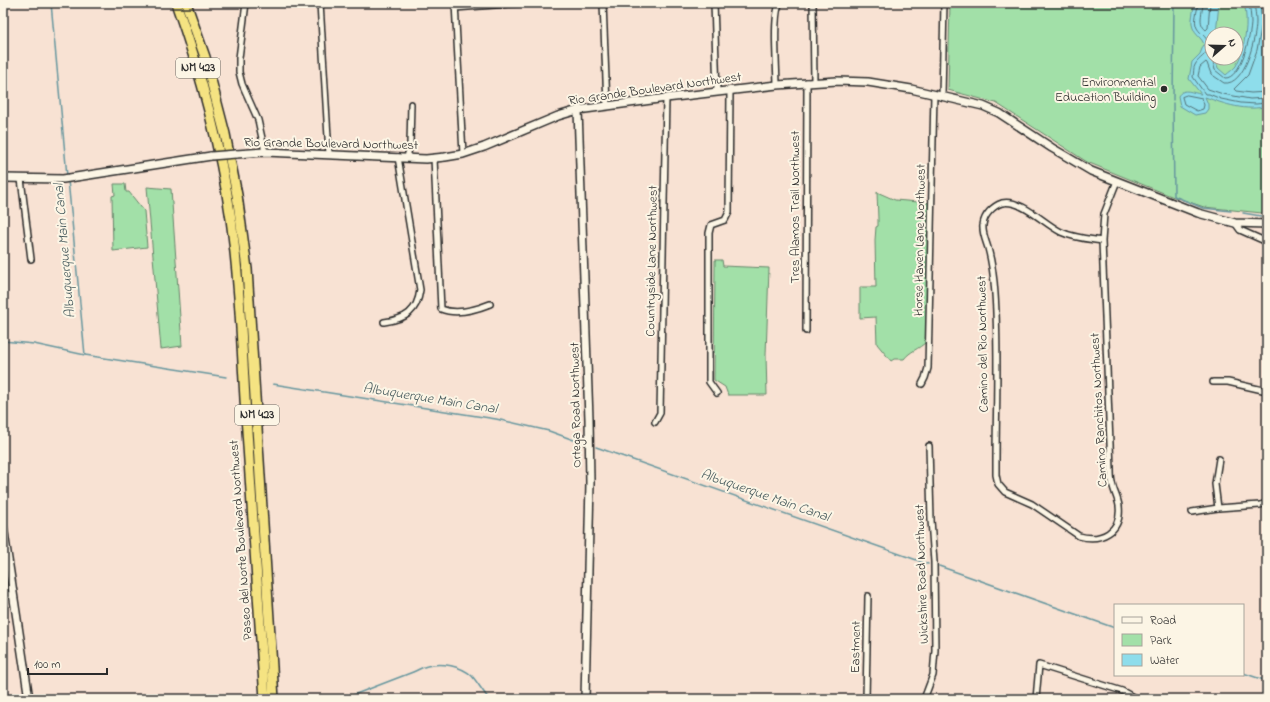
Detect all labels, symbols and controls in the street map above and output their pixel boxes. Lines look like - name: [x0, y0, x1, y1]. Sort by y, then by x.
- north arrow: [1204, 26, 1244, 66]
- text: N: [1224, 37, 1241, 49]
- road number: NM 423: [176, 58, 220, 78]
- street label: Rio Grande Boulevard Northwest: [567, 67, 743, 111]
- place label: Environmental Education Building: [1055, 73, 1156, 108]
- marker: Environmental Education Building: [1159, 84, 1169, 94]
- street label: Tres Alamos Trail Northwest: [786, 130, 805, 283]
- street label: Rio Grande Boulevard Northwest: [244, 133, 419, 155]
- street label: Horse Haven Lane Northwest: [909, 163, 931, 316]
- water label: Albuquerque Main Canal: [48, 181, 81, 319]
- street label: Countryside Lane Northwest: [641, 185, 664, 337]
- street label: Camino del Rio Northwest: [972, 275, 994, 412]
- street label: Camino Ranchitos Northwest: [1085, 332, 1113, 488]
- street label: Ortega Road Northwest: [565, 341, 588, 468]
- water label: Albuquerque Main Canal: [362, 378, 500, 420]
- road number: NM 423: [235, 405, 279, 425]
- street label: Paseo del Norte Boulevard Northwest: [224, 439, 257, 641]
- water label: Albuquerque Main Canal: [698, 464, 834, 528]
- street label: Wickshire Road Northwest: [910, 503, 934, 644]
- legend: [1114, 604, 1244, 676]
- text: Road: [1150, 612, 1176, 630]
- street label: Eastment: [846, 620, 866, 673]
- text: Park: [1150, 632, 1172, 650]
- scale bar: [28, 650, 107, 676]
- text: Water: [1150, 652, 1179, 670]
- text: 100 m: [34, 656, 61, 674]

